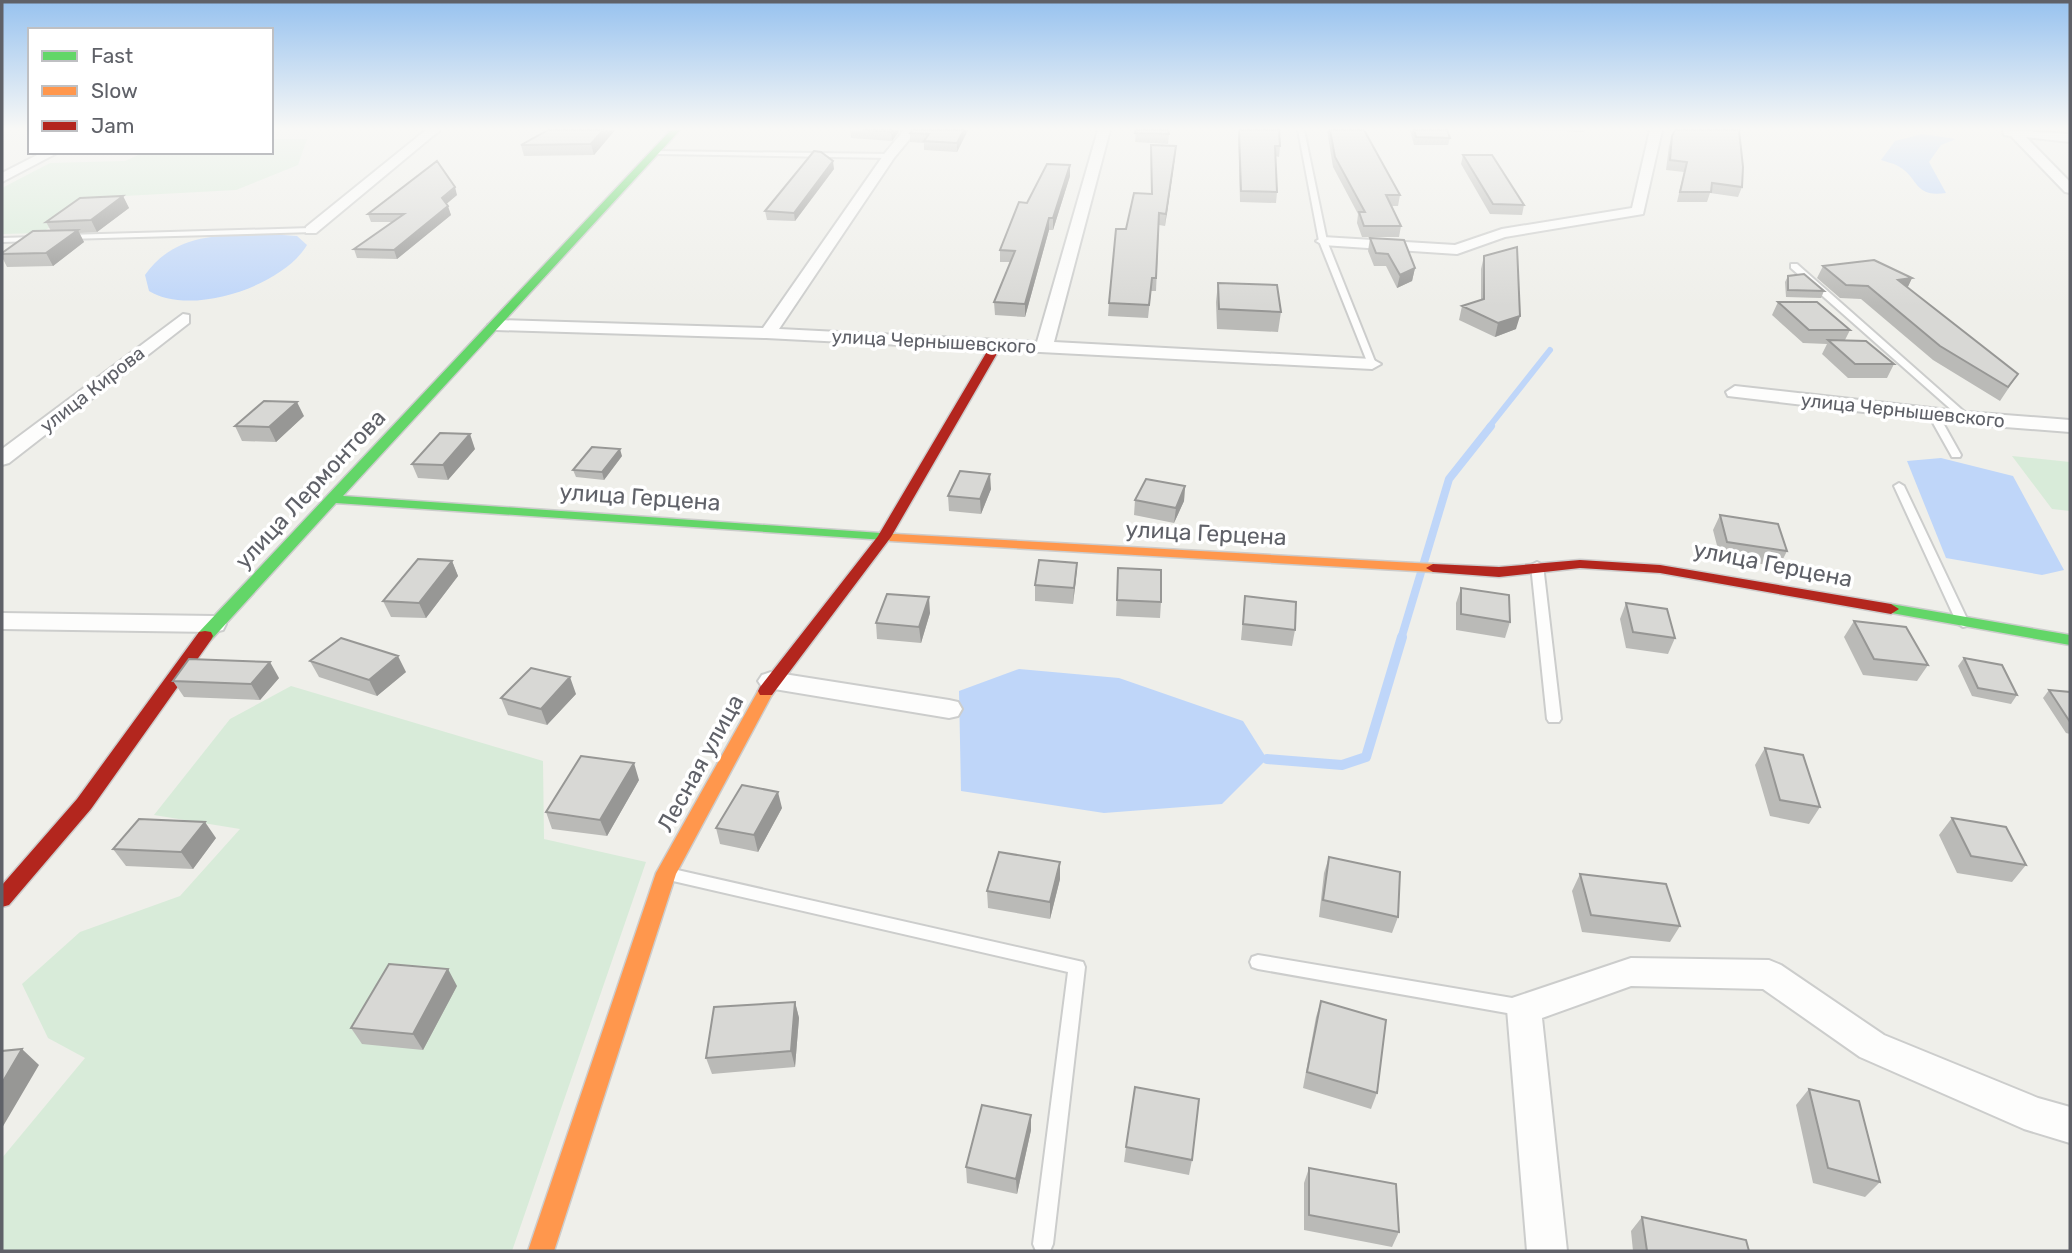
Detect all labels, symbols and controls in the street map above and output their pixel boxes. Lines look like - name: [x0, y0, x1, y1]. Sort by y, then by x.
- legend: [28, 28, 273, 154]
- text: Fast: [91, 43, 133, 68]
- text: Slow: [91, 78, 138, 103]
- text: Jam: [91, 113, 135, 138]
- street label: улица Чернышевского: [831, 325, 1037, 358]
- street label: улица Кирова: [35, 341, 149, 437]
- street label: улица Чернышевского: [1800, 388, 2006, 433]
- street label: улица Лермонтова: [229, 403, 391, 575]
- street label: улица Герцена: [559, 477, 721, 517]
- street label: улица Герцена: [1125, 515, 1287, 551]
- street label: улица Герцена: [1691, 535, 1855, 593]
- street label: Лесная улица: [651, 689, 749, 837]

